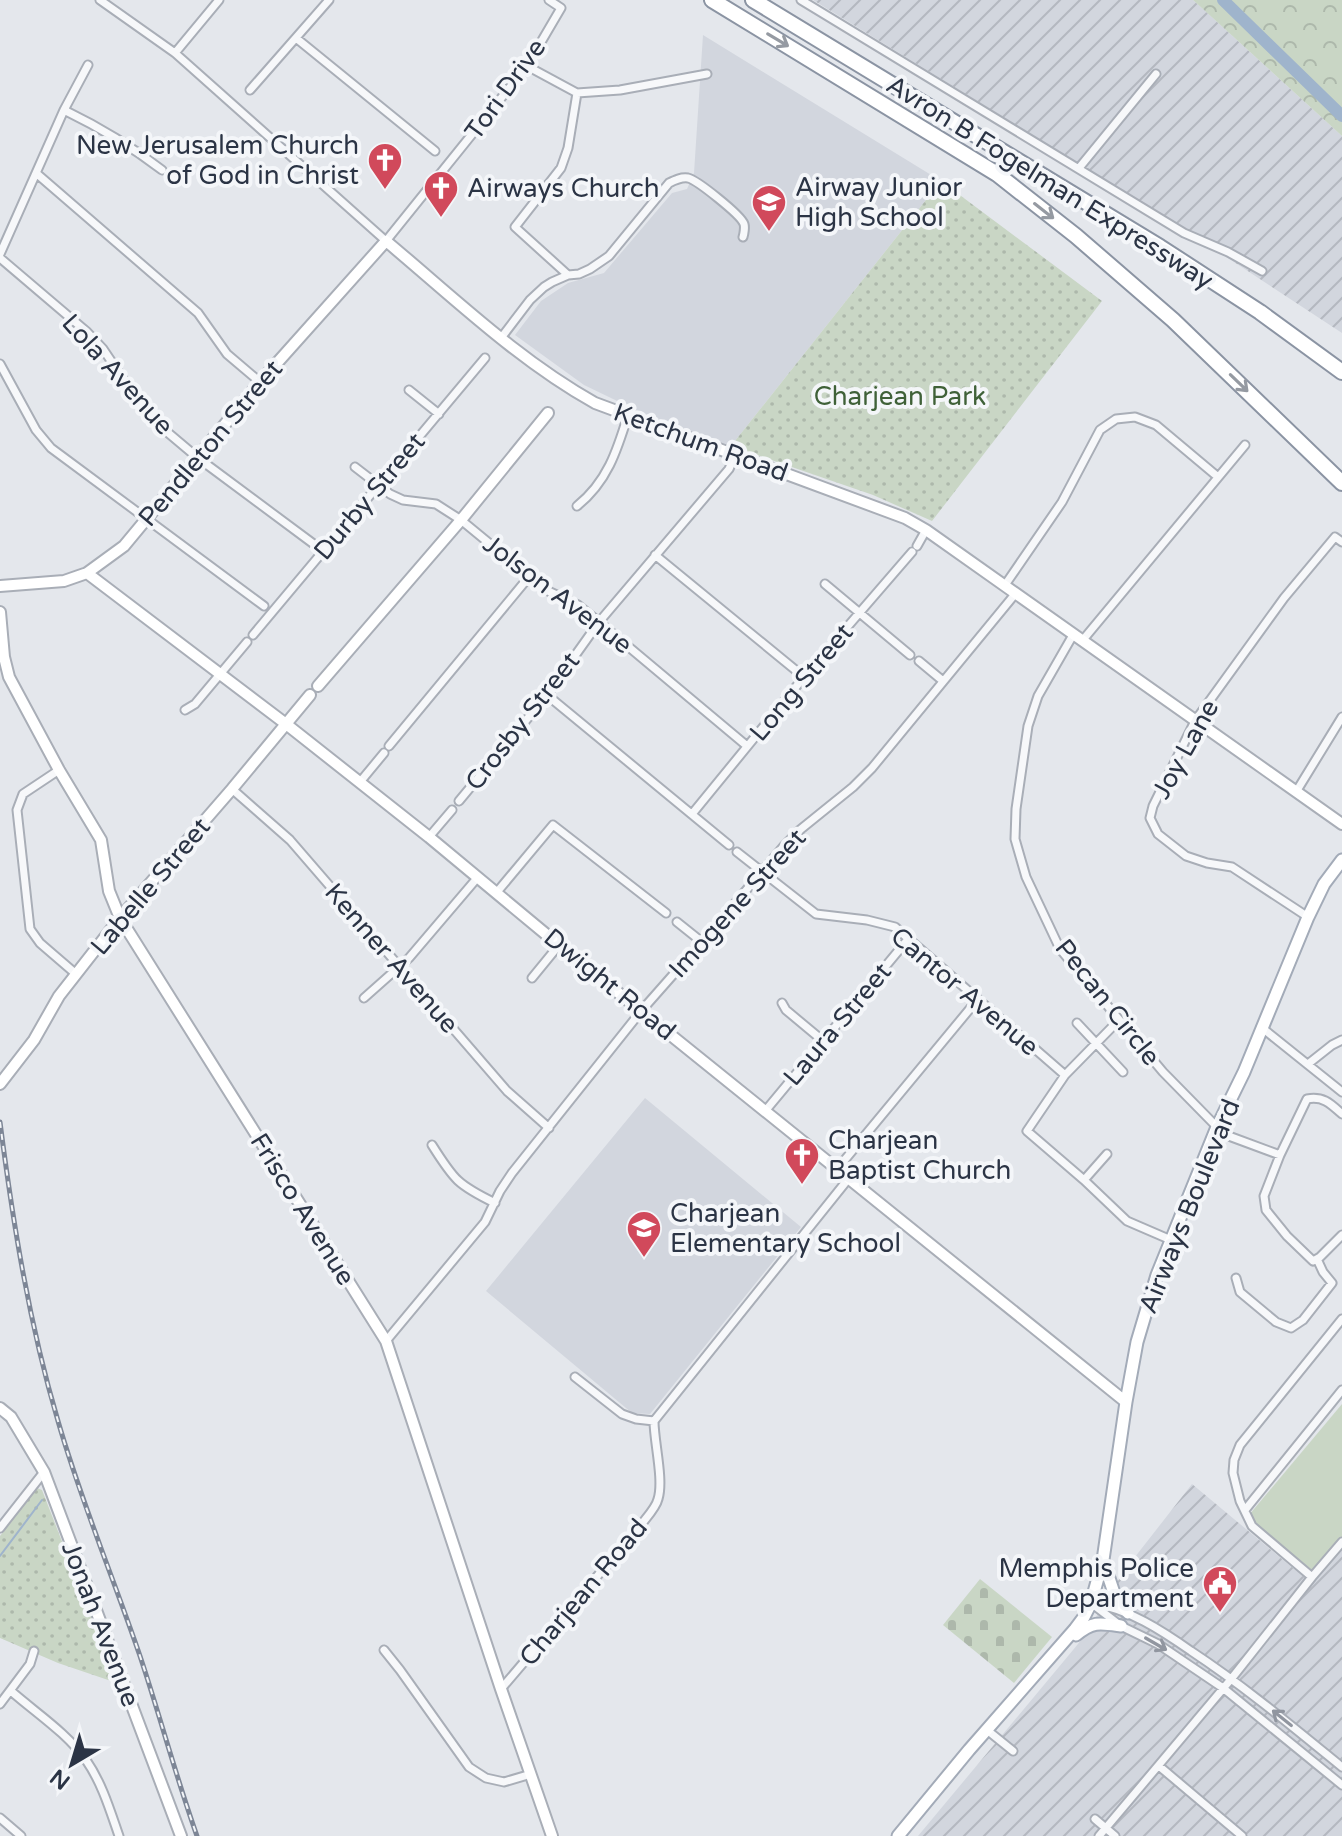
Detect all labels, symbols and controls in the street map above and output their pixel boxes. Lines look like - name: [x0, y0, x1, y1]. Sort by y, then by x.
- street label: Tori Drive: [458, 33, 552, 146]
- one-way arrow: [766, 33, 789, 49]
- street label: Avron B Fogelman Expressway: [881, 69, 1219, 296]
- place label: New Jerusalem Church of God in Christ: [76, 130, 359, 191]
- church icon: New Jerusalem Church of God in Christ: [366, 141, 404, 191]
- church icon: Airways Church: [422, 169, 460, 219]
- place label: Airway Junior High School: [795, 172, 962, 233]
- place label: Airways Church: [467, 173, 660, 204]
- school or university icon: Airway Junior High School: [750, 183, 788, 233]
- one-way arrow: [1033, 202, 1054, 219]
- street label: Lola Avenue: [55, 308, 180, 441]
- street label: Pendleton Street: [132, 354, 289, 533]
- one-way arrow: [1229, 373, 1248, 392]
- park label: Charjean Park: [814, 381, 986, 412]
- street label: Ketchum Road: [609, 397, 792, 488]
- street label: Durby Street: [307, 426, 432, 566]
- street label: Jolson Avenue: [477, 528, 638, 660]
- street label: Long Street: [743, 617, 860, 747]
- street label: Crosby Street: [459, 646, 586, 797]
- street label: Joy Lane: [1146, 694, 1225, 804]
- street label: Labelle Street: [84, 811, 217, 961]
- street label: Imogene Street: [662, 822, 812, 984]
- street label: Kenner Avenue: [318, 877, 465, 1040]
- street label: Cantor Avenue: [884, 921, 1045, 1062]
- street label: Dwight Road: [538, 922, 682, 1047]
- street label: Pecan Circle: [1049, 933, 1167, 1072]
- street label: Laura Street: [777, 956, 898, 1092]
- street label: Airways Boulevard: [1132, 1094, 1247, 1318]
- place label: Charjean Baptist Church: [828, 1125, 1011, 1186]
- street label: Frisco Avenue: [243, 1128, 362, 1291]
- church icon: Charjean Baptist Church: [783, 1136, 821, 1186]
- place label: Charjean Elementary School: [670, 1198, 901, 1259]
- school or university icon: Charjean Elementary School: [625, 1209, 663, 1259]
- street label: Charjean Road: [513, 1513, 654, 1672]
- street label: Jonah Avenue: [55, 1537, 146, 1711]
- place label: Memphis Police Department: [998, 1553, 1194, 1614]
- public building icon: Memphis Police Department: [1201, 1564, 1239, 1614]
- one-way arrow: [1144, 1636, 1167, 1652]
- one-way arrow: [1272, 1709, 1292, 1727]
- north arrow: [32, 1724, 112, 1804]
- text: N: [45, 1763, 75, 1795]

